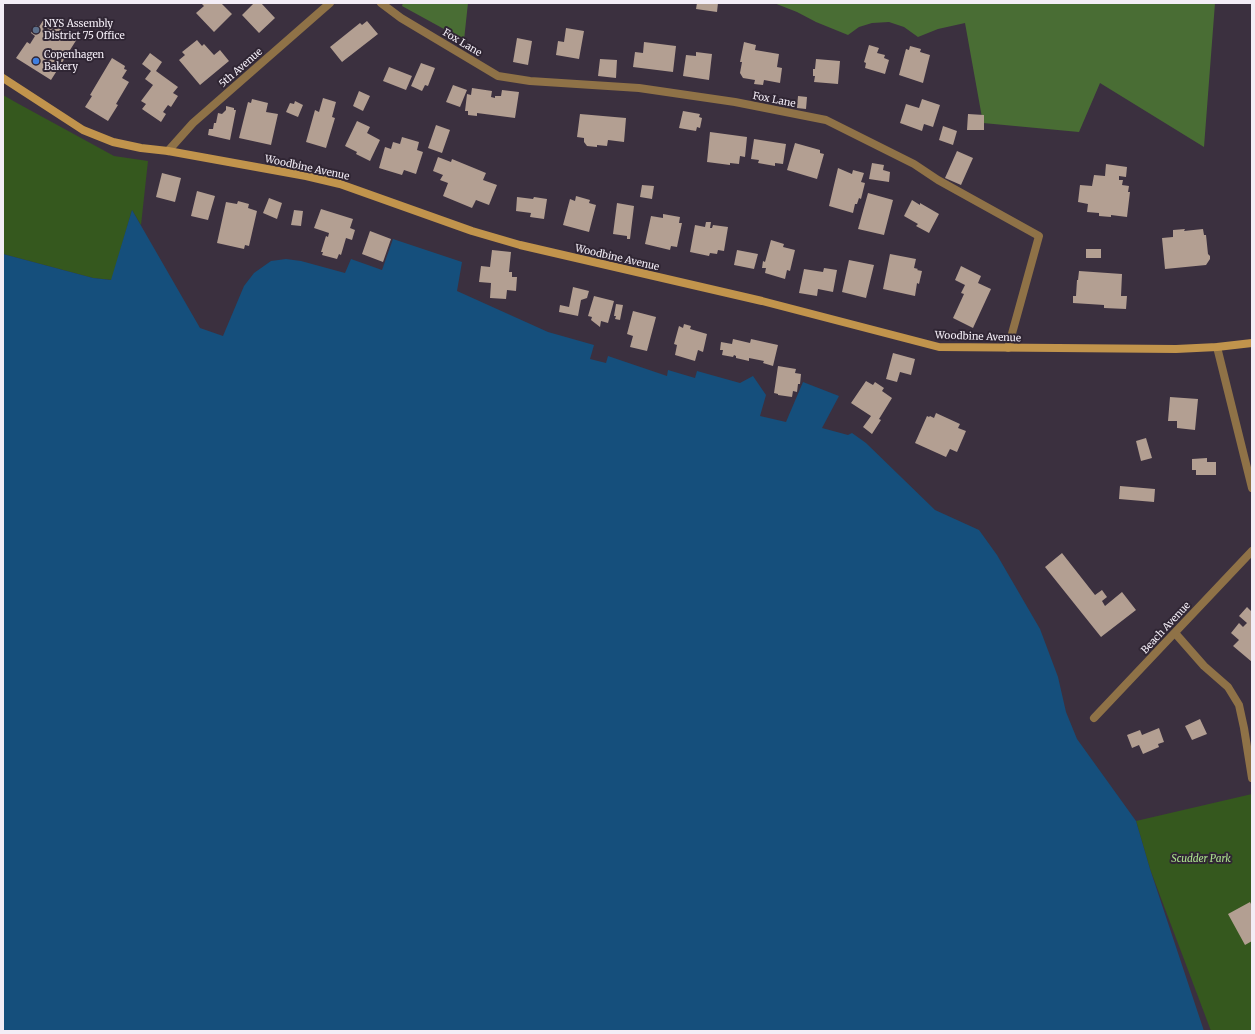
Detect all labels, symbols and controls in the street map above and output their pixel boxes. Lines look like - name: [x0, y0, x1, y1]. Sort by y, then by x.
- place label: NYS Assembly District 75 Office: [44, 18, 125, 42]
- marker: NYS Assembly District 75 Office: [31, 25, 41, 35]
- street label: Fox Lane: [440, 27, 484, 59]
- street label: 5th Avenue: [217, 46, 265, 90]
- place label: Copenhagen Bakery: [44, 49, 104, 72]
- marker: Copenhagen Bakery: [31, 56, 41, 66]
- street label: Fox Lane: [752, 90, 796, 110]
- street label: Woodbine Avenue: [264, 153, 350, 183]
- street label: Woodbine Avenue: [574, 242, 660, 274]
- street label: Woodbine Avenue: [935, 329, 1021, 345]
- street label: Beach Avenue: [1139, 600, 1193, 656]
- park label: Scudder Park: [1171, 853, 1231, 865]

